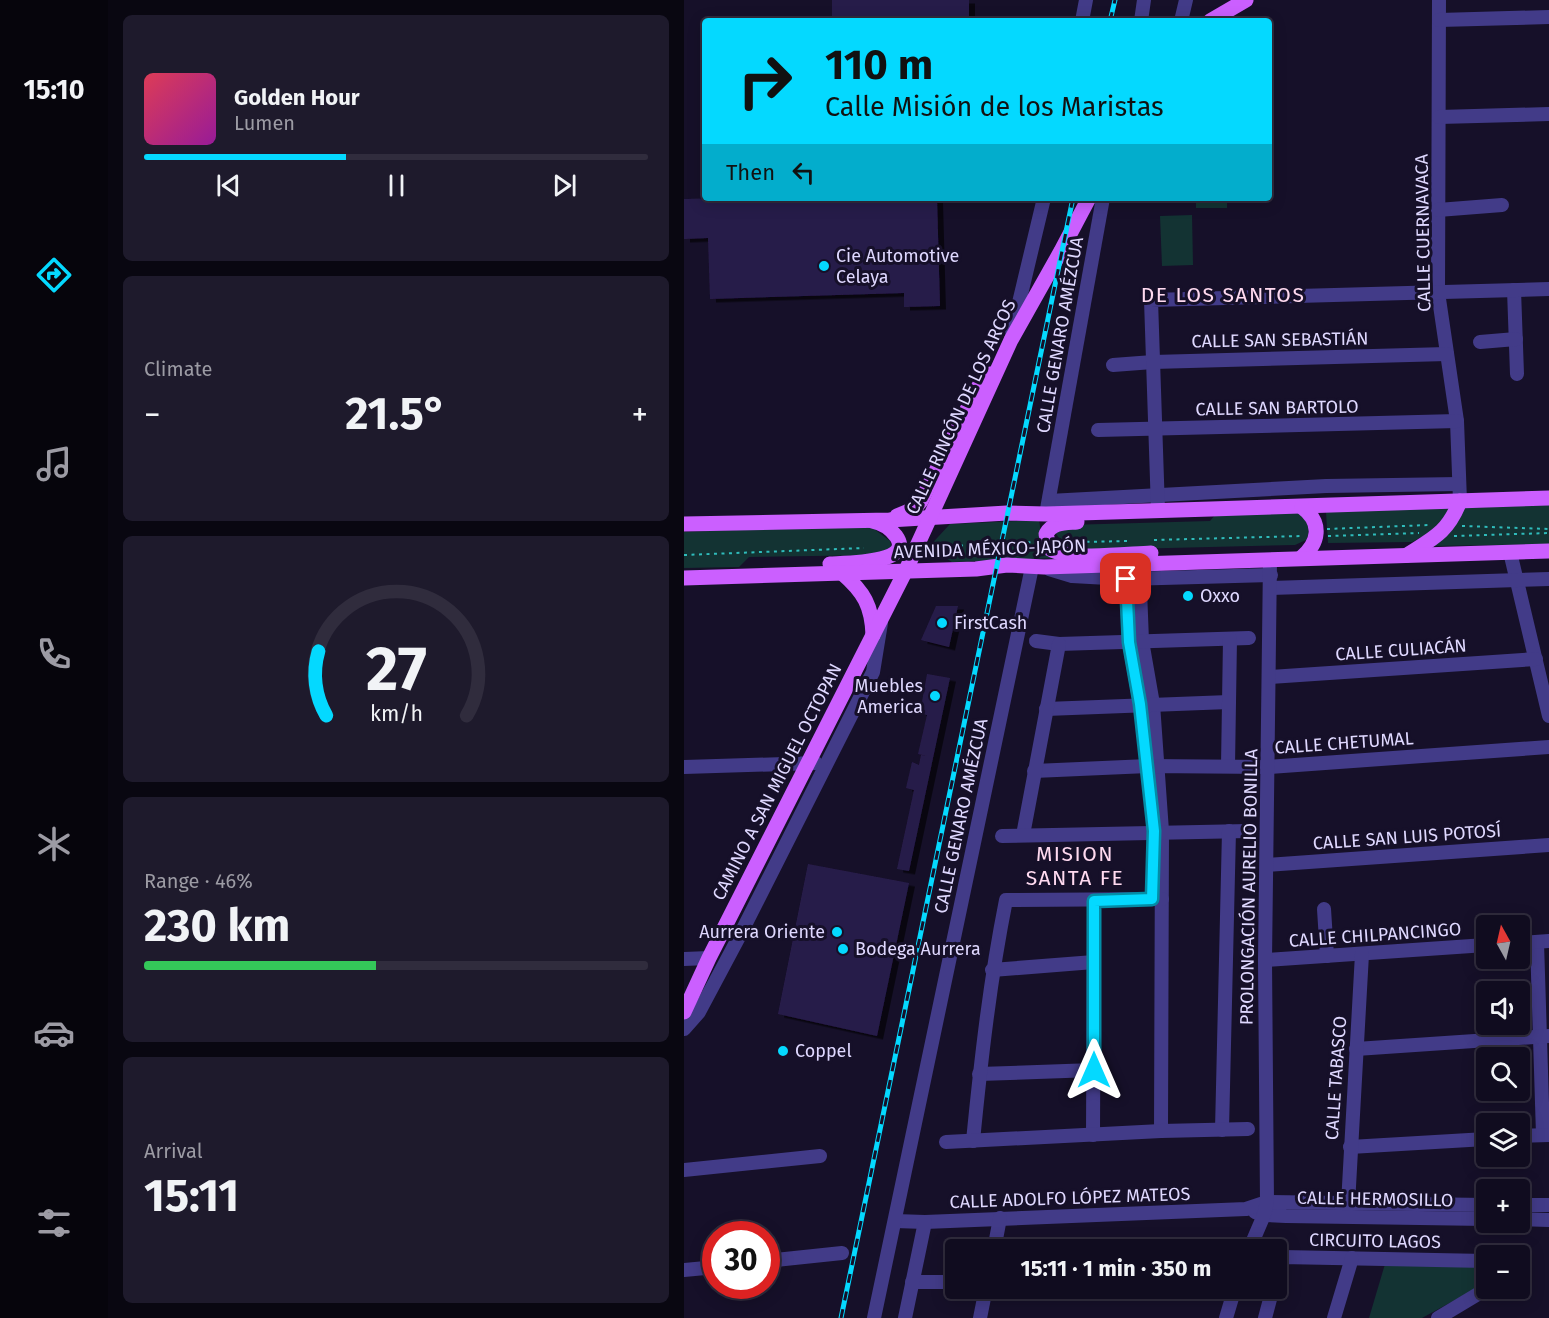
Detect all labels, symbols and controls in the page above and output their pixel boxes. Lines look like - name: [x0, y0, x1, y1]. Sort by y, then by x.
- text: 110 m: [825, 40, 933, 90]
- icon: right: [726, 42, 804, 120]
- text: 15:10: [24, 74, 84, 106]
- text: Golden Hour: [234, 84, 360, 111]
- text: Calle Misión de los Maristas: [825, 91, 1164, 123]
- text: Lumen: [234, 111, 295, 135]
- street label: CALLE CUERNAVACA: [1411, 153, 1435, 312]
- icon: left: [787, 156, 820, 189]
- text: Then: [726, 159, 775, 186]
- icon: previous: [212, 169, 245, 202]
- icon: pause: [380, 169, 413, 202]
- icon: next: [548, 169, 581, 202]
- street label: CALLE GENARO AMÉZCUA: [1031, 234, 1088, 435]
- place label: Cie Automotive Celaya: [836, 245, 959, 288]
- icon: directions: [33, 254, 75, 296]
- marker: Cie Automotive Celaya: [817, 259, 831, 273]
- district label: DE LOS SANTOS: [1141, 282, 1305, 308]
- street label: CALLE RINCÓN DE LOS ARCOS: [901, 296, 1021, 518]
- street label: CALLE SAN SEBASTIÁN: [1191, 326, 1369, 353]
- text: Climate: [144, 357, 212, 381]
- text: 21.5°: [345, 387, 447, 441]
- text: −: [144, 395, 161, 435]
- text: +: [632, 395, 648, 435]
- street label: CALLE SAN BARTOLO: [1195, 396, 1359, 420]
- icon: music: [33, 443, 75, 485]
- street label: AVENIDA MÉXICO-JAPÓN: [893, 534, 1087, 563]
- pin: [1100, 553, 1151, 604]
- icon: arrive: [1109, 562, 1142, 595]
- place label: Oxxo: [1200, 585, 1240, 607]
- marker: Oxxo: [1181, 589, 1195, 603]
- place label: FirstCash: [954, 612, 1027, 634]
- marker: FirstCash: [935, 616, 949, 630]
- text: 27: [366, 632, 426, 707]
- icon: phone: [33, 633, 75, 675]
- street label: CALLE CULIACÁN: [1335, 633, 1467, 666]
- street label: CAMINO A SAN MIGUEL OCTOPAN: [708, 660, 846, 904]
- place label: Muebles America: [855, 675, 923, 718]
- marker: Muebles America: [928, 689, 942, 703]
- text: km/h: [369, 701, 423, 727]
- street label: CALLE GENARO AMÉZCUA: [929, 716, 993, 916]
- street label: CALLE CHETUMAL: [1274, 727, 1414, 759]
- street label: PROLONGACIÓN AURELIO BONILLA: [1236, 748, 1262, 1025]
- street label: CALLE SAN LUIS POTOSÍ: [1312, 818, 1502, 855]
- icon: climate: [33, 823, 75, 865]
- district label: MISION SANTA FE: [1026, 841, 1124, 891]
- text: Range · 46%: [144, 869, 253, 893]
- text: 230 km: [144, 899, 290, 953]
- north arrow: [1476, 915, 1530, 969]
- map controls: [1476, 915, 1530, 1299]
- street label: CALLE CHILPANCINGO: [1288, 918, 1462, 952]
- place label: Aurrera Oriente: [699, 921, 825, 943]
- marker: Aurrera Oriente: [830, 925, 844, 939]
- place label: Bodega Aurrera: [855, 938, 981, 960]
- marker: Bodega Aurrera: [836, 942, 850, 956]
- button: sound: [1476, 981, 1530, 1035]
- icon: car: [33, 1012, 75, 1054]
- street label: CALLE TABASCO: [1321, 1015, 1351, 1141]
- position arrow: [1062, 1038, 1126, 1102]
- place label: Coppel: [795, 1040, 852, 1062]
- marker: Coppel: [776, 1044, 790, 1058]
- button: search: [1476, 1047, 1530, 1101]
- button: layers: [1476, 1113, 1530, 1167]
- text: Arrival: [144, 1139, 203, 1163]
- text: 15:11: [144, 1169, 239, 1223]
- button: +: [1476, 1179, 1530, 1233]
- street label: CALLE ADOLFO LÓPEZ MATEOS: [949, 1183, 1191, 1213]
- street label: CALLE HERMOSILLO: [1297, 1187, 1453, 1211]
- icon: filters: [33, 1202, 75, 1244]
- speed limit sign: 30: [702, 1221, 780, 1299]
- street label: CIRCUITO LAGOS: [1309, 1229, 1441, 1253]
- button: −: [1476, 1245, 1530, 1299]
- text: 15:11 · 1 min · 350 m: [1021, 1255, 1211, 1282]

